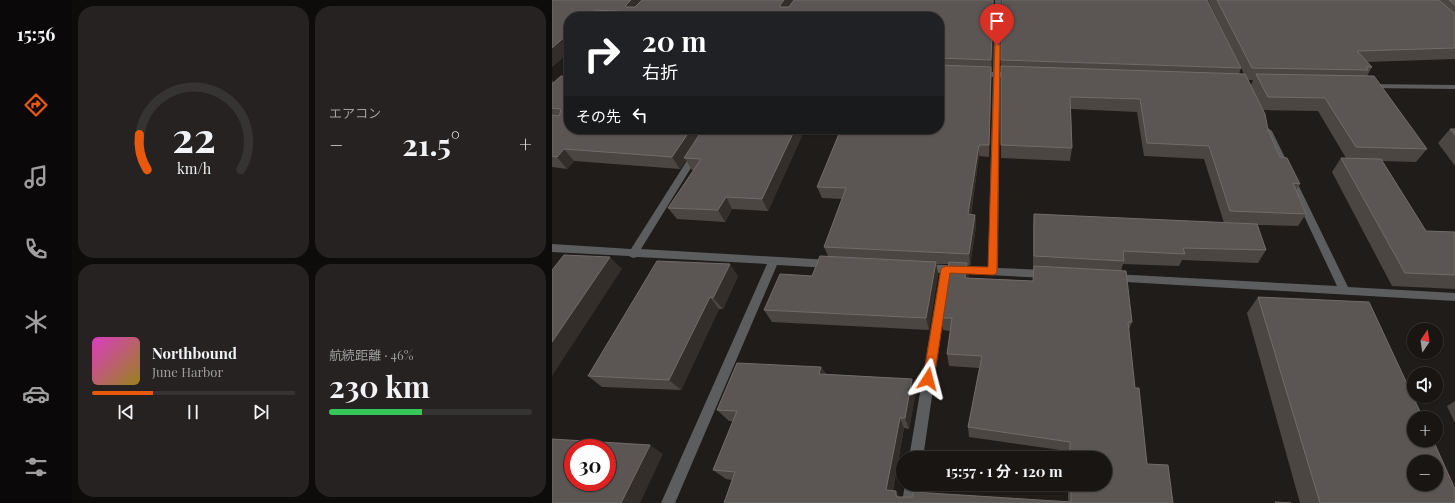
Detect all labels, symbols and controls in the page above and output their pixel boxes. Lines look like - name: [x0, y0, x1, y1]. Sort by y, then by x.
- pin: [980, 4, 1014, 45]
- icon: arrive: [986, 10, 1008, 32]
- text: 15:56: [17, 22, 55, 46]
- text: 20 m: [642, 22, 707, 59]
- icon: right: [576, 28, 628, 80]
- text: 右折: [642, 60, 678, 84]
- icon: directions: [22, 91, 50, 119]
- text: エアコン: [329, 104, 381, 121]
- icon: left: [629, 104, 651, 126]
- text: その先: [576, 106, 621, 126]
- text: 22: [172, 108, 215, 163]
- text: 21.5°: [402, 124, 460, 164]
- text: −: [329, 129, 343, 159]
- text: +: [519, 129, 532, 159]
- text: km/h: [176, 158, 211, 177]
- icon: music: [22, 163, 50, 191]
- icon: phone: [22, 235, 50, 263]
- icon: climate: [22, 308, 50, 336]
- north arrow: [1407, 323, 1443, 359]
- map controls: [1407, 323, 1443, 491]
- text: Northbound: [152, 343, 237, 363]
- text: 航続距離 · 46%: [329, 346, 413, 363]
- position arrow: [907, 358, 949, 400]
- text: June Harbor: [152, 363, 223, 380]
- text: 230 km: [329, 366, 430, 406]
- button: sound: [1407, 367, 1443, 403]
- icon: car: [22, 380, 50, 408]
- icon: previous: [115, 401, 137, 423]
- icon: pause: [182, 401, 204, 423]
- icon: next: [250, 401, 272, 423]
- button: +: [1407, 411, 1443, 447]
- speed limit sign: 30: [564, 439, 616, 491]
- icon: filters: [22, 453, 50, 481]
- button: −: [1407, 455, 1443, 491]
- text: 15:57 · 1 分 · 120 m: [945, 461, 1063, 481]

